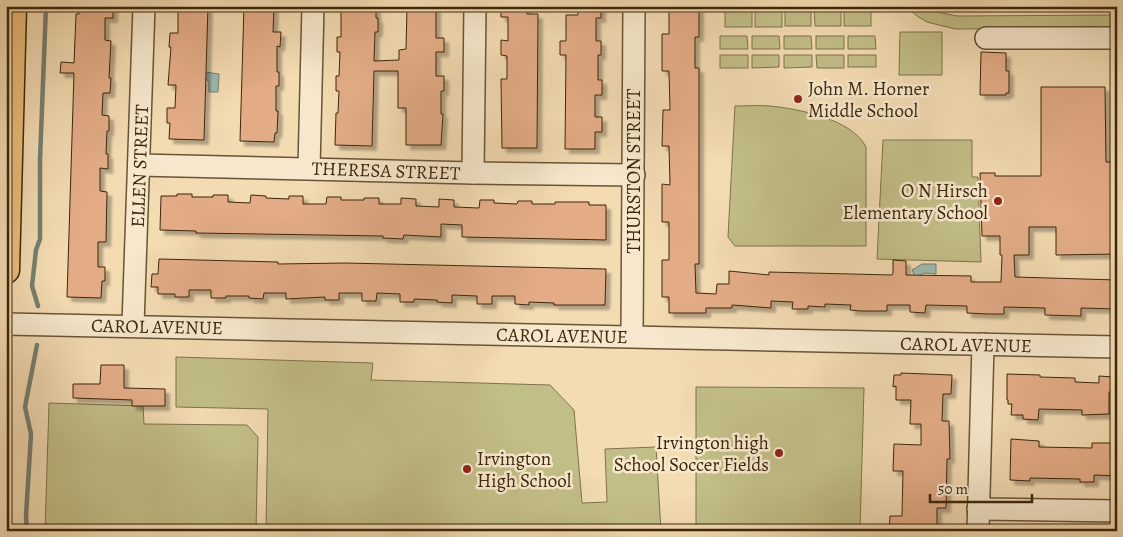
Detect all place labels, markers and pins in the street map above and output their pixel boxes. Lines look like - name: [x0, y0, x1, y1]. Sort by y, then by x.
- place label: John M. Horner Middle School: [808, 76, 929, 124]
- marker: John M. Horner Middle School: [792, 93, 804, 105]
- place label: O N Hirsch Elementary School: [843, 178, 988, 226]
- marker: O N Hirsch Elementary School: [992, 195, 1004, 207]
- place label: Irvington high School Soccer Fields: [614, 430, 769, 478]
- place label: Irvington High School: [477, 446, 572, 494]
- marker: Irvington high School Soccer Fields: [773, 447, 785, 459]
- marker: Irvington High School: [461, 463, 473, 475]

